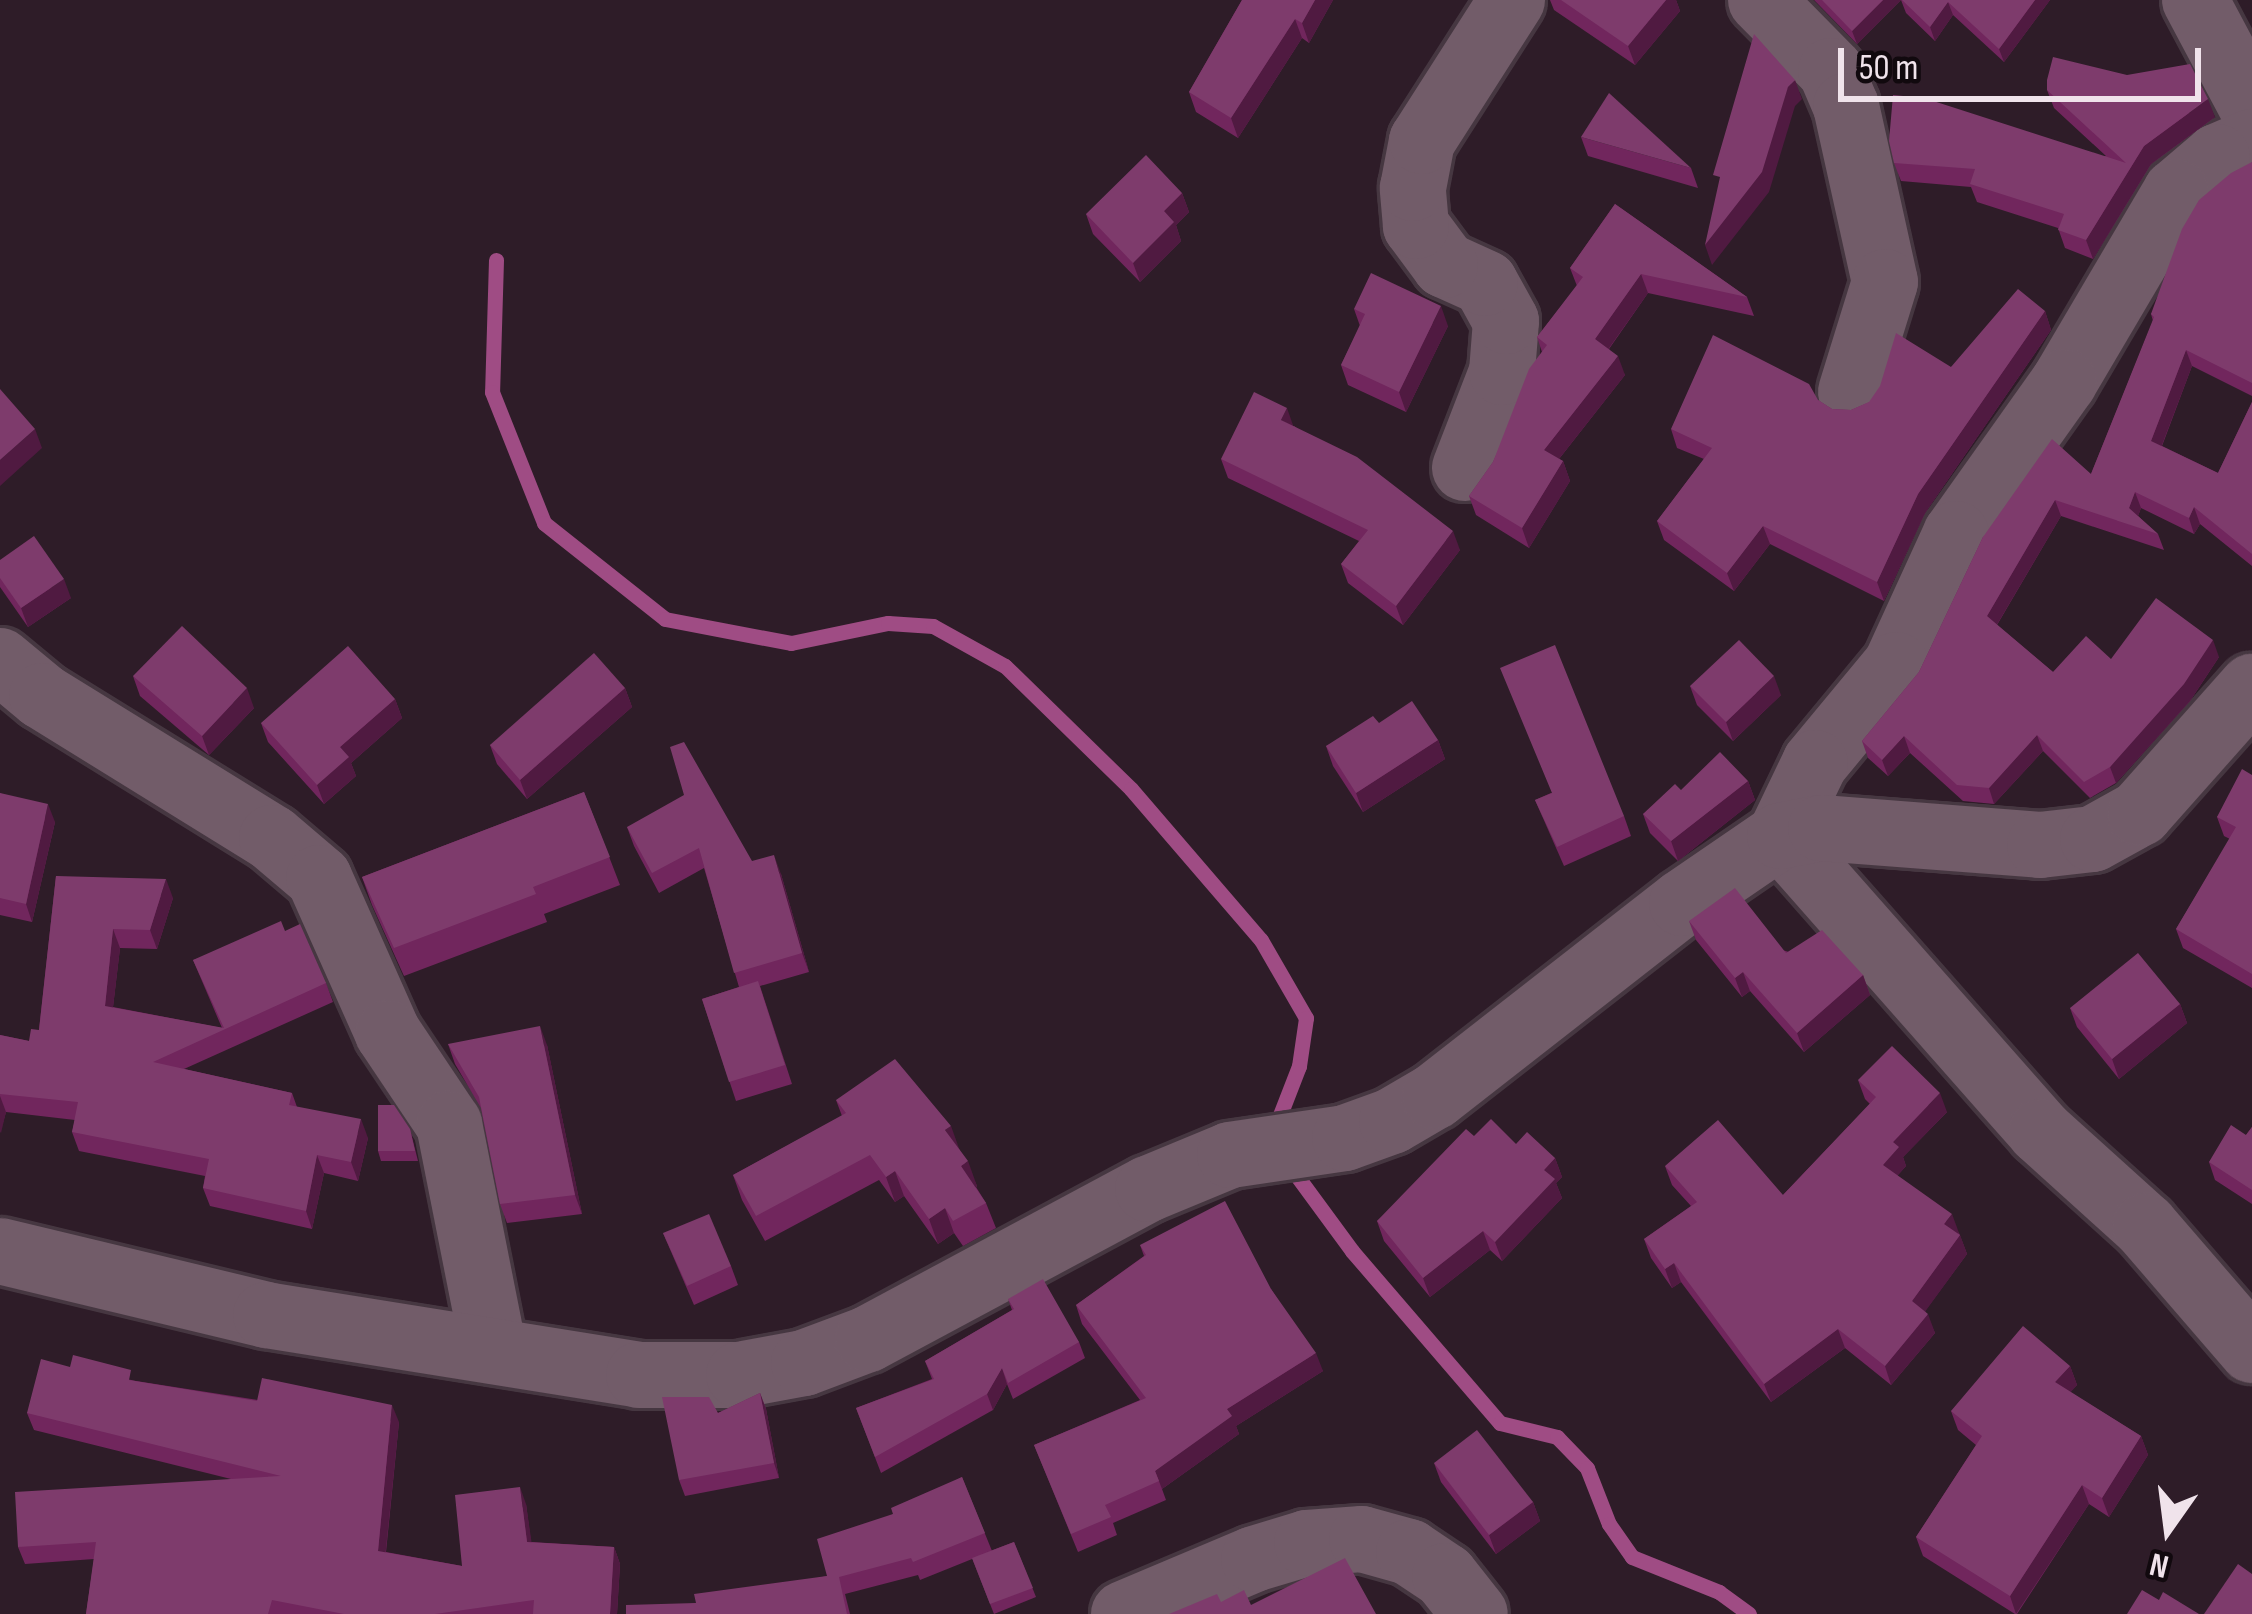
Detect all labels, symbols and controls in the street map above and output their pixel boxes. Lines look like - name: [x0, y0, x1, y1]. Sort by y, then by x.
- scale bar: [1844, 24, 2207, 98]
- text: 50 m: [1859, 47, 1918, 90]
- north arrow: [2108, 1470, 2228, 1590]
- text: N: [2146, 1543, 2173, 1586]

